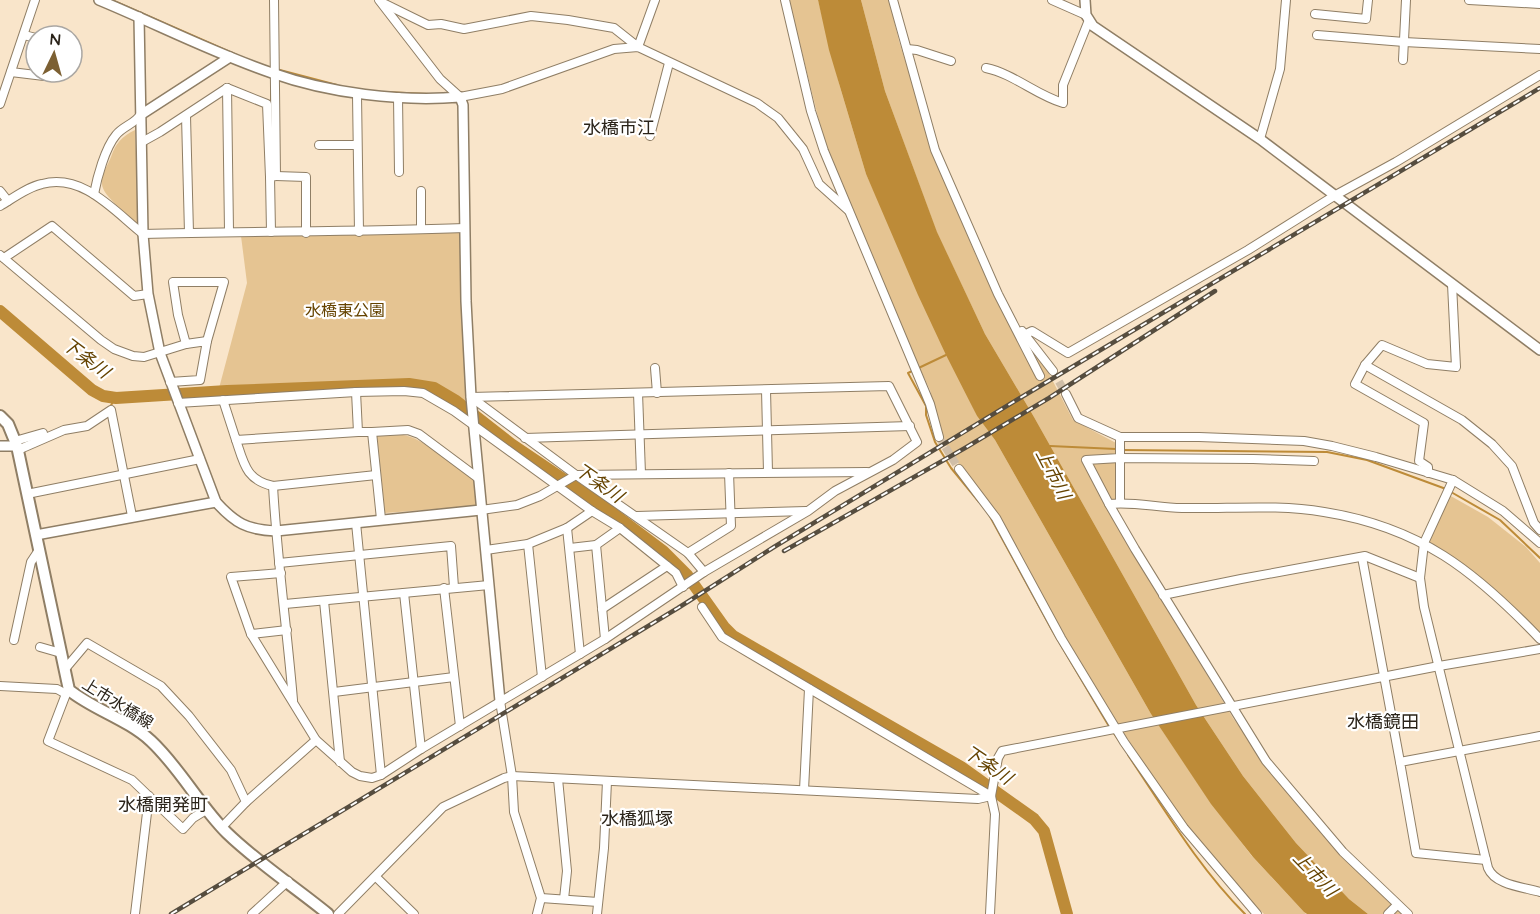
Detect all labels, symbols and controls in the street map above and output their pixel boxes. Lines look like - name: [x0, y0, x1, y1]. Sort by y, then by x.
- north arrow: [24, 24, 84, 84]
- text: N: [49, 29, 62, 50]
- district label: 水橋市江: [583, 116, 655, 139]
- park label: 水橋東公園: [305, 300, 385, 320]
- water label: 下条川: [58, 332, 116, 384]
- water label: 上市川: [1031, 444, 1077, 505]
- water label: 下条川: [571, 458, 630, 509]
- street label: 上市水橋線: [79, 673, 157, 733]
- district label: 水橋鏡田: [1347, 710, 1419, 733]
- water label: 下条川: [959, 740, 1019, 790]
- district label: 水橋開発町: [118, 793, 208, 816]
- district label: 水橋狐塚: [601, 807, 673, 830]
- water label: 上市川: [1288, 846, 1344, 903]

